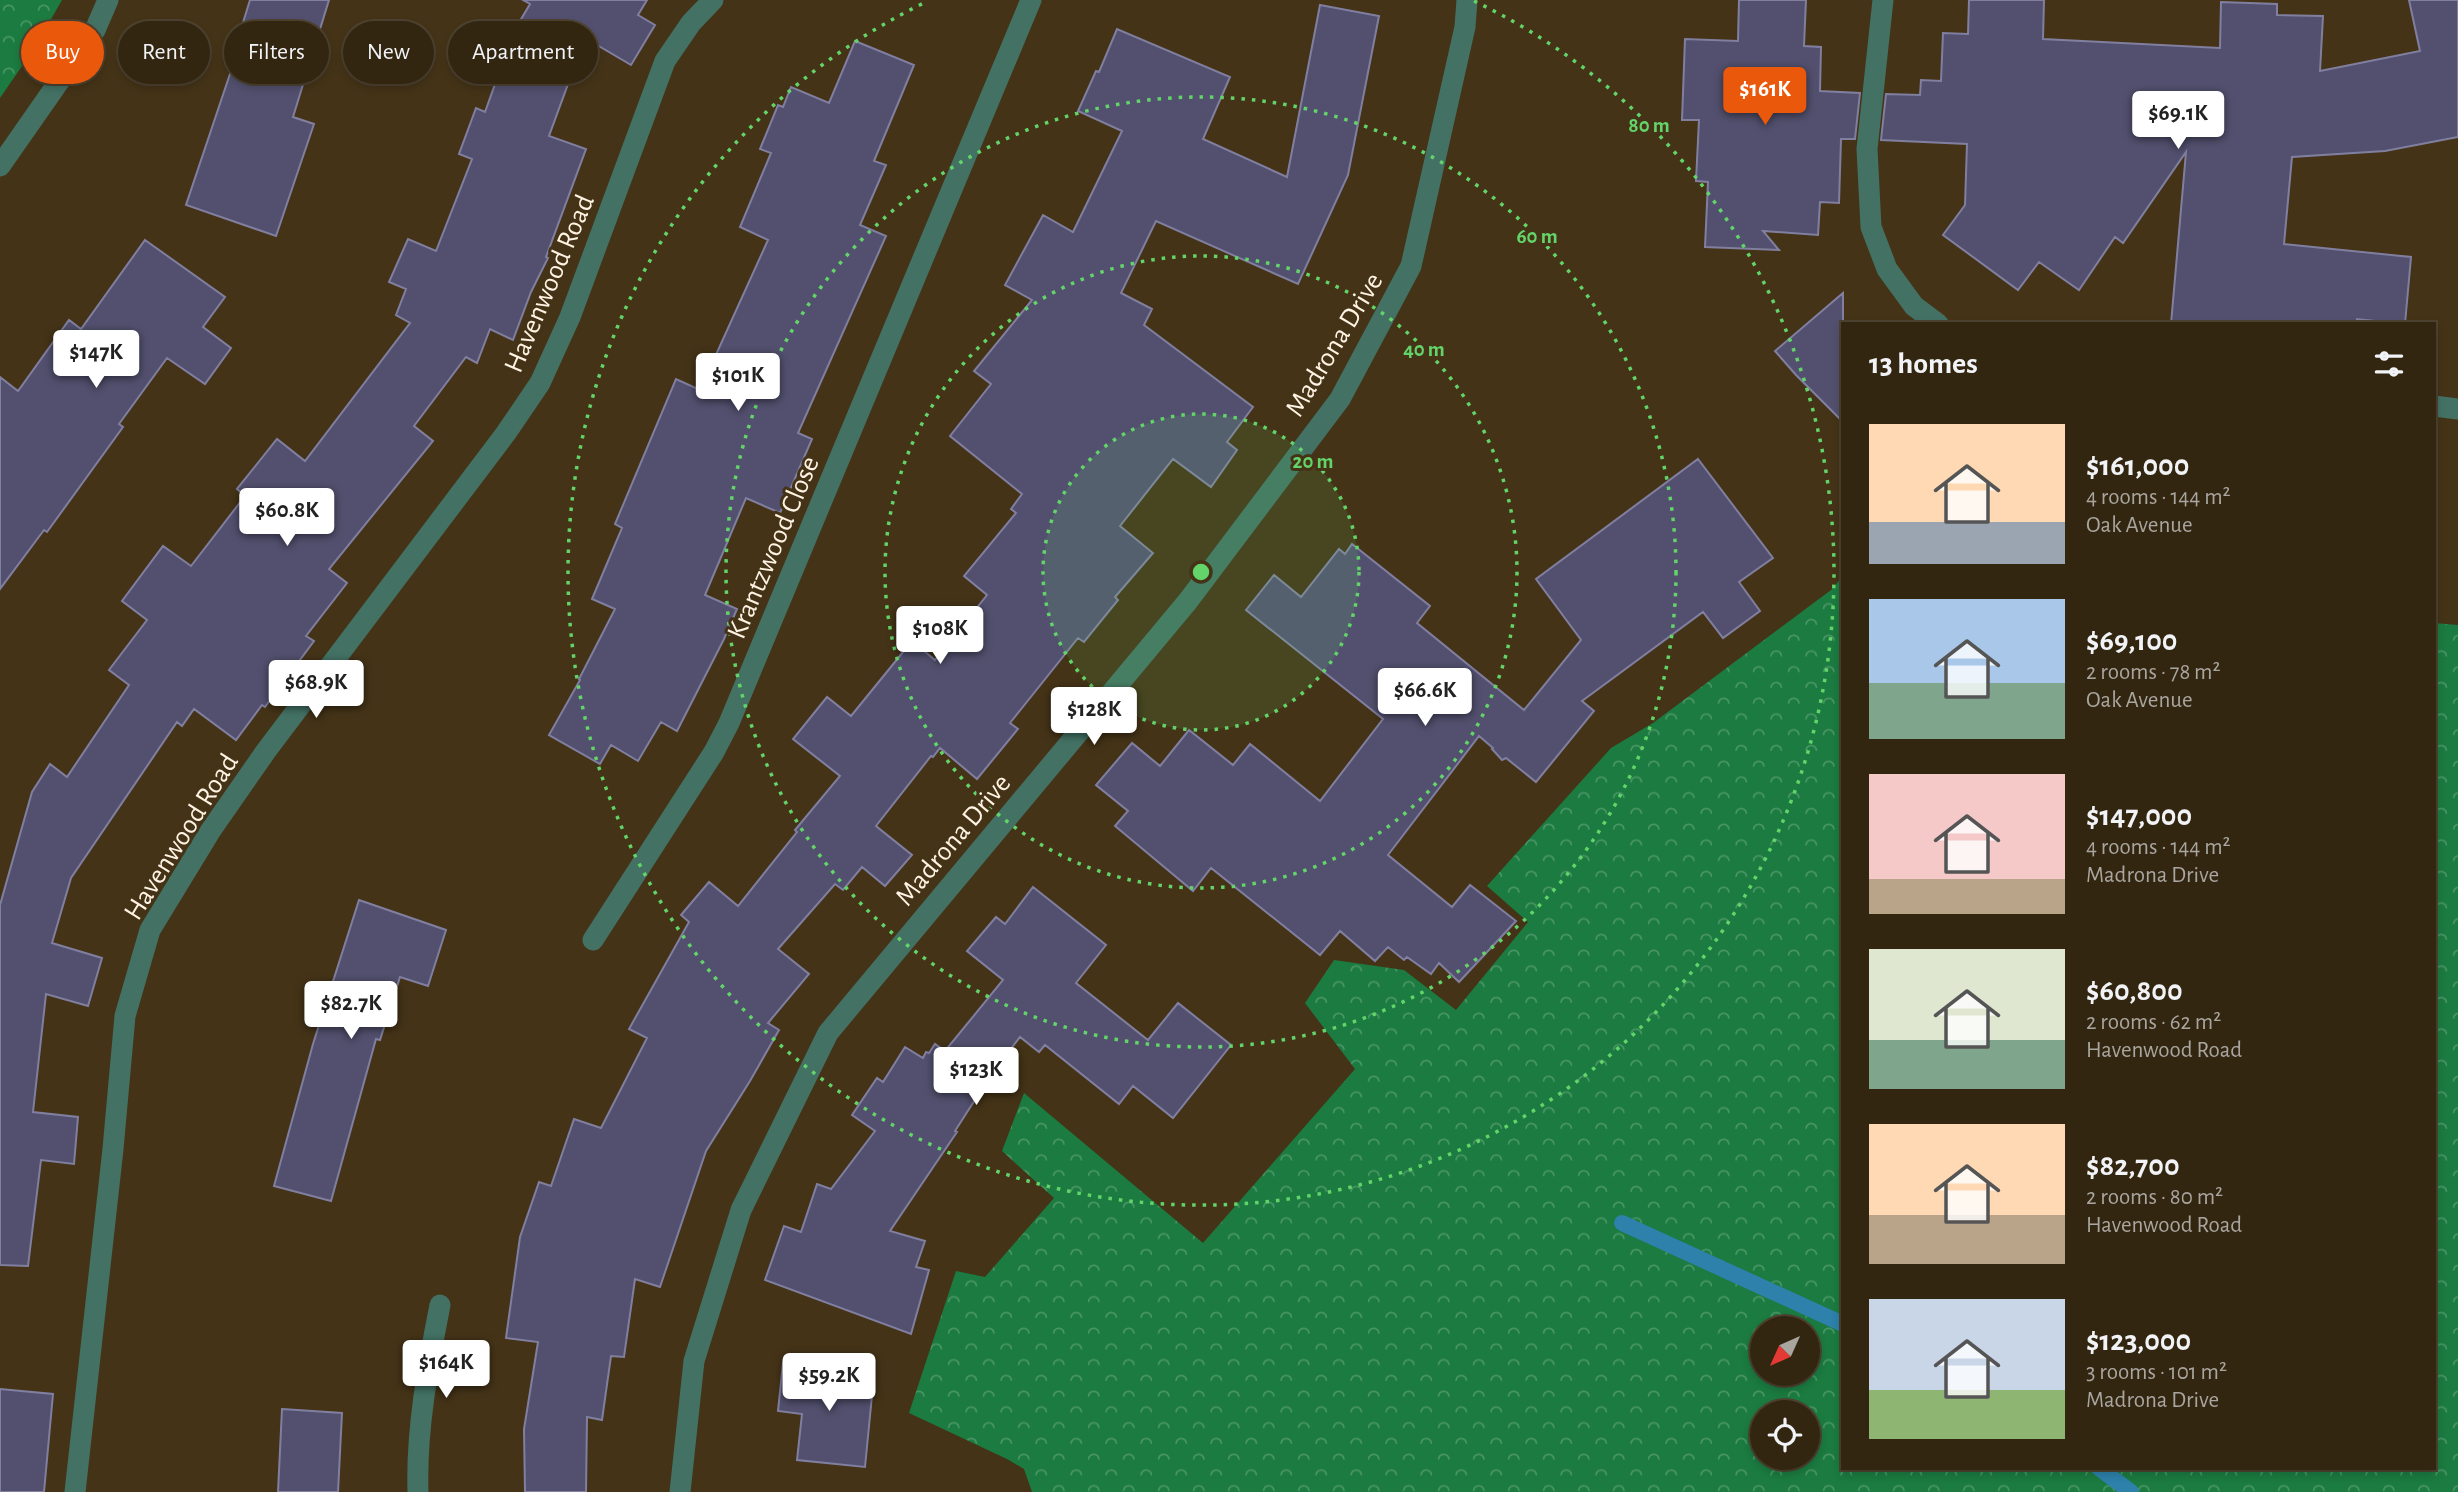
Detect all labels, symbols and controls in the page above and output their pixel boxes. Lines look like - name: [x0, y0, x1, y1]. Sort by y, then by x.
- chip: Buy: [21, 21, 104, 84]
- chip: Rent: [118, 21, 210, 84]
- chip: Filters: [224, 21, 329, 84]
- chip: New: [343, 21, 434, 84]
- chip: Apartment: [448, 21, 598, 84]
- pin: $161K: [1716, 68, 1814, 127]
- text: $161K: [1739, 78, 1791, 101]
- pin: $69.1K: [2121, 92, 2235, 151]
- text: $69.1K: [2148, 102, 2208, 125]
- text: 80 m: [1628, 115, 1670, 136]
- street label: Havenwood Road: [500, 191, 600, 377]
- text: 60 m: [1516, 226, 1558, 247]
- street label: Madrona Drive: [1281, 268, 1388, 422]
- pin: $147K: [47, 330, 145, 390]
- text: 40 m: [1403, 339, 1445, 360]
- text: $147K: [69, 341, 123, 364]
- icon: filters: [2370, 345, 2408, 383]
- text: 13 homes: [1869, 349, 1978, 379]
- pin: $101K: [689, 354, 787, 413]
- text: $101K: [712, 364, 764, 387]
- text: 20 m: [1293, 451, 1333, 472]
- text: $161,000: [2086, 451, 2189, 481]
- icon: home: [1925, 452, 2009, 536]
- street label: Krantzwood Close: [723, 453, 825, 643]
- text: 4 rooms · 144 m²: [2086, 486, 2231, 509]
- pin: $60.8K: [230, 489, 344, 548]
- text: $60.8K: [255, 499, 319, 522]
- text: Oak Avenue: [2086, 514, 2193, 537]
- centre of rings: [1189, 560, 1213, 584]
- pin: $108K: [891, 606, 989, 666]
- text: $108K: [912, 617, 968, 640]
- text: $69,100: [2086, 626, 2177, 656]
- icon: home: [1925, 627, 2009, 711]
- pin: $68.9K: [259, 660, 373, 720]
- text: 2 rooms · 78 m²: [2086, 661, 2221, 684]
- pin: $66.6K: [1368, 668, 1482, 728]
- text: $68.9K: [285, 671, 347, 694]
- text: $66.6K: [1394, 679, 1456, 702]
- pin: $128K: [1045, 688, 1143, 747]
- text: Oak Avenue: [2086, 689, 2193, 712]
- text: $128K: [1067, 698, 1121, 721]
- street label: Havenwood Road: [119, 749, 244, 925]
- street label: Madrona Drive: [891, 769, 1016, 911]
- text: $147,000: [2086, 801, 2192, 831]
- icon: home: [1925, 802, 2009, 886]
- text: 4 rooms · 144 m²: [2086, 836, 2231, 859]
- text: Madrona Drive: [2086, 864, 2219, 887]
- text: $60,800: [2086, 976, 2183, 1006]
- icon: home: [1925, 977, 2009, 1061]
- pin: $82.7K: [294, 982, 408, 1041]
- text: $82.7K: [320, 992, 382, 1015]
- text: 2 rooms · 62 m²: [2086, 1011, 2221, 1034]
- text: Havenwood Road: [2086, 1039, 2242, 1062]
- pin: $123K: [927, 1048, 1025, 1107]
- text: $123K: [950, 1058, 1002, 1081]
- text: $82,700: [2086, 1151, 2180, 1181]
- icon: home: [1925, 1152, 2009, 1236]
- text: 2 rooms · 80 m²: [2086, 1186, 2223, 1209]
- text: Havenwood Road: [2086, 1214, 2242, 1237]
- north arrow: [1750, 1316, 1820, 1386]
- map controls: [1750, 1316, 1820, 1470]
- text: $123,000: [2086, 1326, 2191, 1356]
- icon: home: [1925, 1327, 2009, 1411]
- pin: $164K: [397, 1340, 495, 1400]
- text: $164K: [419, 1351, 473, 1374]
- pin: $59.2K: [772, 1354, 886, 1413]
- text: 3 rooms · 101 m²: [2086, 1361, 2227, 1384]
- text: $59.2K: [799, 1364, 859, 1387]
- text: Madrona Drive: [2086, 1389, 2219, 1412]
- button: locate: [1750, 1400, 1820, 1470]

